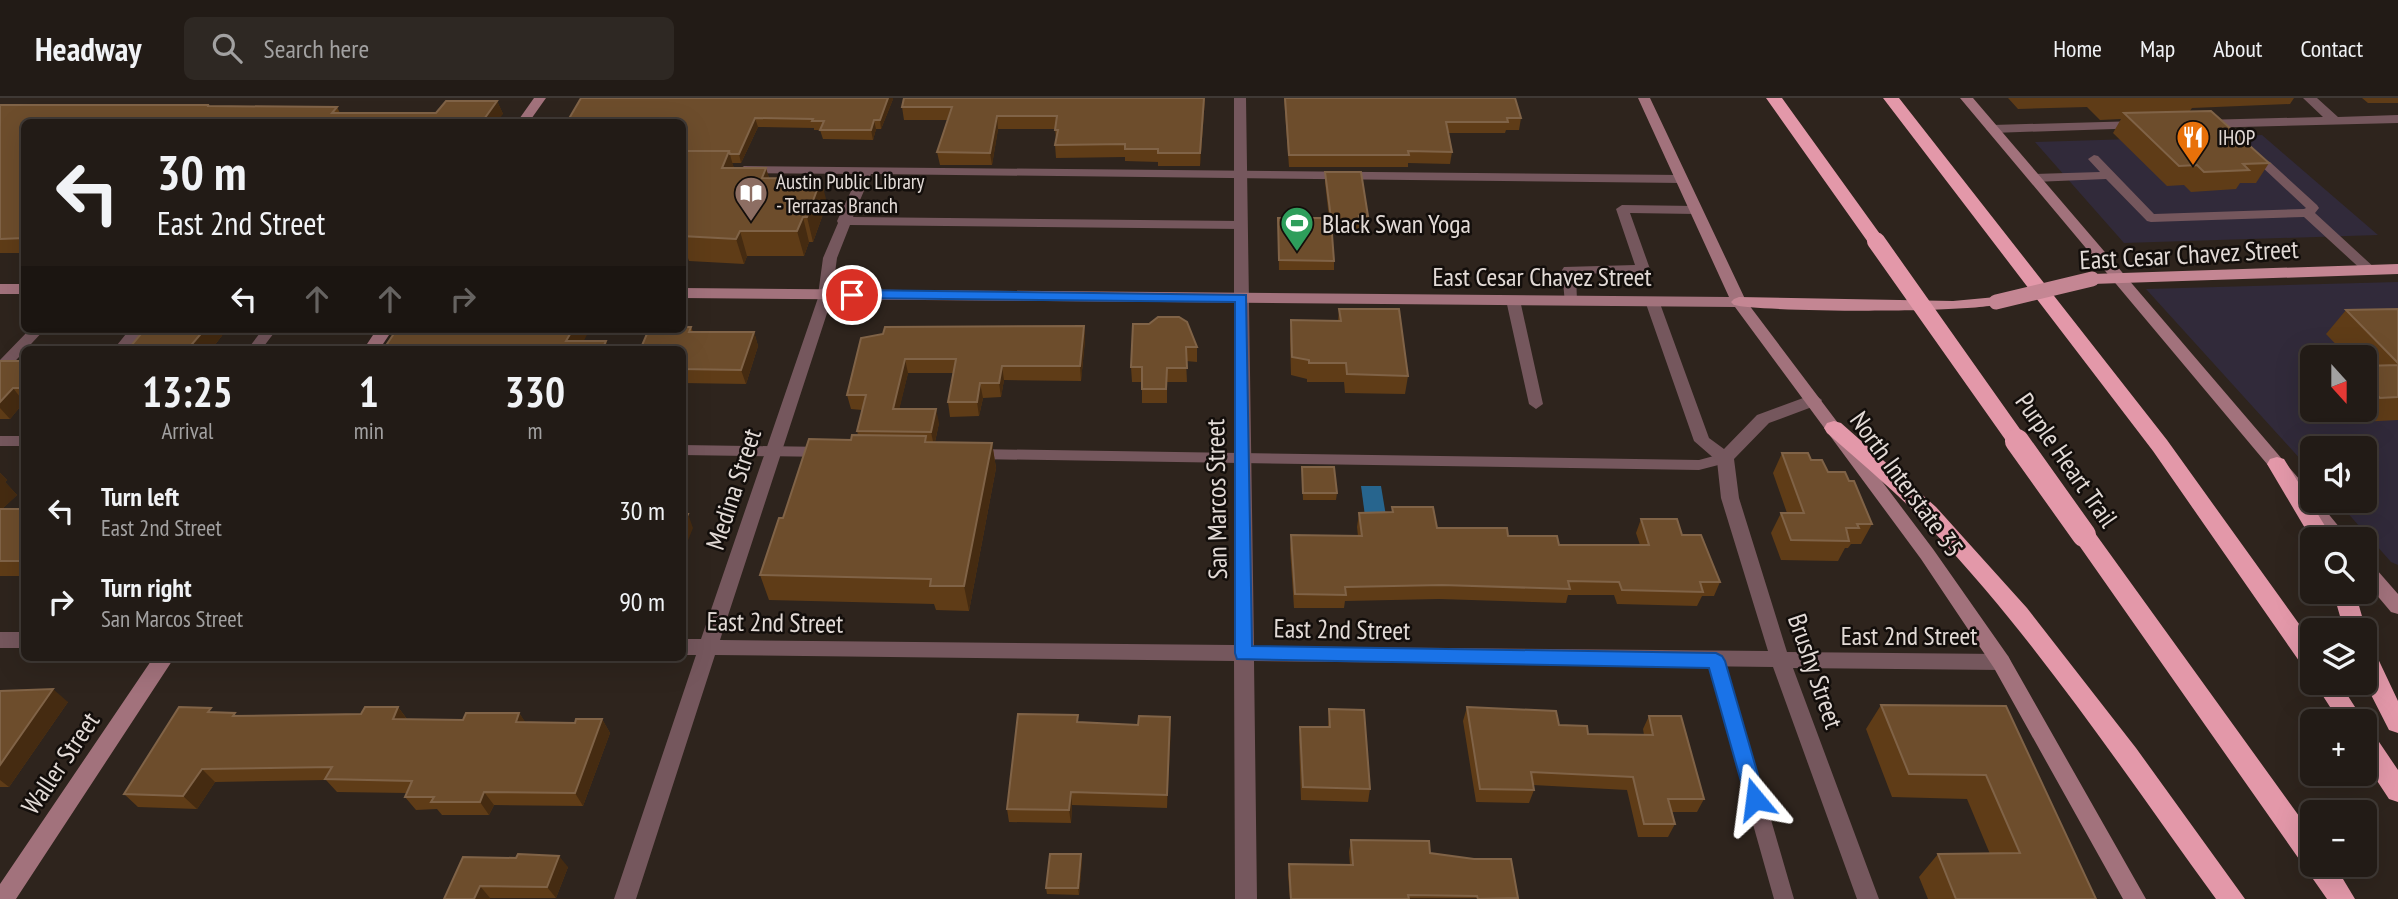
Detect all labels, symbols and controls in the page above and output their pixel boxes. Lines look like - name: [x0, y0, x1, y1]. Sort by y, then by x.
- search box: [184, 17, 674, 80]
- text: Headway: [35, 27, 142, 70]
- icon: search: [208, 29, 246, 67]
- text: Search here: [264, 32, 369, 65]
- text: Home: [2053, 33, 2102, 64]
- text: Map: [2140, 33, 2175, 64]
- text: About: [2213, 33, 2262, 64]
- text: Contact: [2300, 33, 2363, 64]
- restaurant icon: IHOP: [2174, 118, 2212, 167]
- place label: IHOP: [2218, 124, 2255, 151]
- text: 30 m: [157, 140, 246, 204]
- icon: left: [42, 147, 133, 238]
- place label: Austin Public Library - Terrazas Branch: [776, 168, 925, 219]
- library icon: Austin Public Library - Terrazas Branch: [732, 174, 770, 223]
- text: East 2nd Street: [157, 202, 325, 244]
- sports icon: Black Swan Yoga: [1278, 204, 1316, 253]
- place label: Black Swan Yoga: [1322, 207, 1471, 240]
- street label: East Cesar Chavez Street: [2079, 232, 2299, 276]
- street label: East Cesar Chavez Street: [1432, 260, 1652, 293]
- pin: [822, 265, 882, 325]
- icon: arrive: [833, 276, 871, 314]
- icon: left: [225, 280, 263, 318]
- icon: ahead: [298, 280, 336, 318]
- icon: ahead: [371, 280, 409, 318]
- icon: right: [444, 280, 482, 318]
- north arrow: [2300, 345, 2376, 422]
- map controls: [2300, 345, 2377, 877]
- text: 13:25: [142, 364, 233, 419]
- text: 1: [359, 364, 379, 419]
- text: 330: [505, 364, 565, 419]
- street label: Purple Heart Trail: [2009, 386, 2125, 534]
- street label: North Interstate 35: [1843, 405, 1971, 563]
- text: Arrival: [161, 416, 213, 445]
- text: min: [354, 416, 384, 445]
- text: m: [527, 416, 542, 445]
- street label: San Marcos Street: [1198, 418, 1234, 580]
- street label: Medina Street: [698, 424, 768, 554]
- button: sound: [2300, 436, 2377, 513]
- text: Turn left: [101, 480, 179, 513]
- icon: left: [42, 492, 80, 530]
- text: 30 m: [619, 494, 665, 527]
- text: East 2nd Street: [101, 513, 222, 542]
- button: search: [2300, 527, 2377, 604]
- text: Turn right: [101, 571, 192, 604]
- icon: right: [42, 583, 80, 621]
- text: 90 m: [619, 585, 665, 618]
- text: San Marcos Street: [101, 604, 243, 633]
- street label: East 2nd Street: [706, 604, 844, 640]
- street label: Brushy Street: [1781, 609, 1851, 733]
- street label: East 2nd Street: [1273, 611, 1411, 647]
- button: layers: [2300, 618, 2377, 695]
- street label: East 2nd Street: [1841, 619, 1977, 652]
- street label: Waller Street: [14, 706, 106, 820]
- button: +: [2300, 709, 2377, 786]
- position arrow: [1718, 762, 1792, 836]
- button: −: [2300, 800, 2377, 877]

